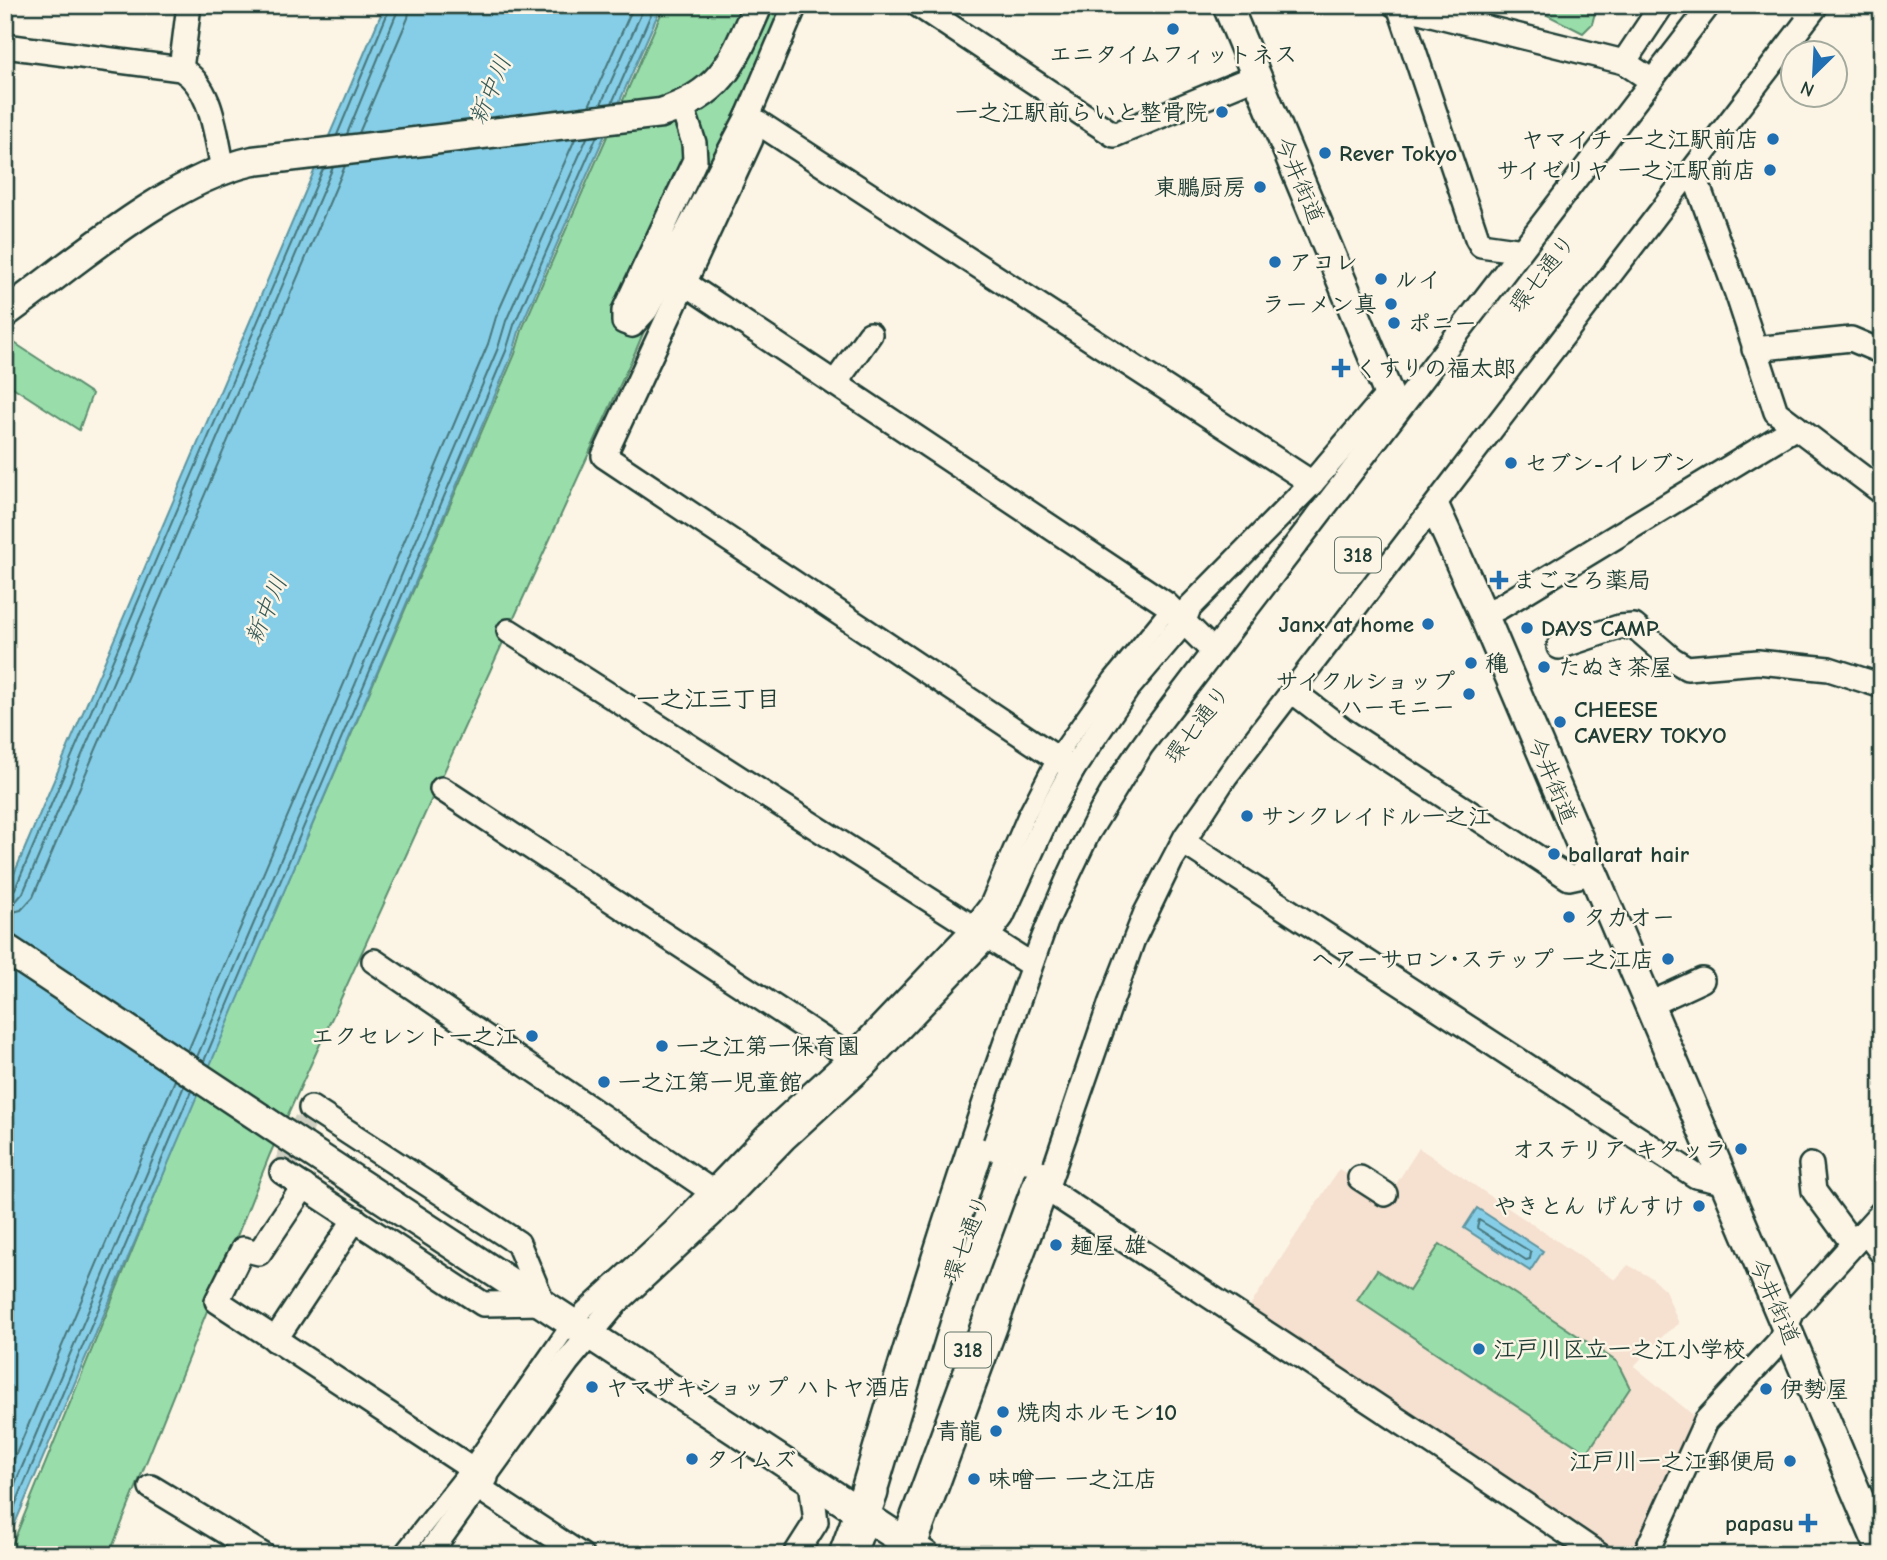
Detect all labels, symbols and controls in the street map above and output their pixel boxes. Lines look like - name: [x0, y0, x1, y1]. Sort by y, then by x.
- marker: エニタイムフィットネス: [1165, 21, 1181, 37]
- north arrow: [1778, 38, 1848, 108]
- place label: エニタイムフィットネス: [1049, 41, 1297, 68]
- water label: 新中川: [463, 51, 517, 129]
- text: N: [1797, 76, 1818, 101]
- place label: 一之江駅前らいと整骨院: [955, 99, 1208, 126]
- marker: 一之江駅前らいと整骨院: [1214, 104, 1230, 120]
- place label: ヤマイチ 一之江駅前店: [1521, 126, 1759, 153]
- marker: ヤマイチ 一之江駅前店: [1765, 131, 1781, 147]
- street label: 今井街道: [1269, 133, 1330, 228]
- place label: Rever Tokyo: [1339, 140, 1457, 167]
- marker: Rever Tokyo: [1317, 145, 1333, 161]
- place label: サイゼリヤ 一之江駅前店: [1496, 157, 1756, 184]
- marker: サイゼリヤ 一之江駅前店: [1762, 162, 1778, 178]
- place label: 東鵬厨房: [1154, 174, 1246, 201]
- marker: 東鵬厨房: [1252, 179, 1268, 195]
- street label: 環七通り: [1503, 229, 1581, 318]
- place label: アコレ: [1289, 249, 1358, 276]
- marker: アコレ: [1267, 254, 1283, 270]
- place label: ルイ: [1395, 266, 1441, 293]
- marker: ルイ: [1373, 271, 1389, 287]
- place label: ラーメン真: [1262, 291, 1377, 318]
- marker: ラーメン真: [1383, 296, 1399, 312]
- place label: ポニー: [1408, 310, 1477, 337]
- marker: ポニー: [1386, 315, 1402, 331]
- place label: くすりの福太郎: [1355, 355, 1516, 382]
- marker: くすりの福太郎: [1333, 360, 1349, 376]
- place label: セブン-イレブン: [1525, 450, 1695, 477]
- marker: セブン-イレブン: [1503, 455, 1519, 471]
- road number: 318: [1335, 538, 1381, 572]
- place label: まごころ薬局: [1513, 567, 1651, 594]
- water label: 新中川: [239, 571, 293, 649]
- marker: まごころ薬局: [1491, 572, 1507, 588]
- place label: Janx at home: [1278, 611, 1414, 638]
- place label: DAYS CAMP: [1541, 615, 1659, 642]
- marker: Janx at home: [1420, 616, 1436, 632]
- marker: DAYS CAMP: [1519, 620, 1535, 636]
- place label: 穐: [1485, 650, 1508, 677]
- place label: たぬき茶屋: [1558, 654, 1673, 681]
- marker: 穐: [1463, 655, 1479, 671]
- marker: たぬき茶屋: [1536, 659, 1552, 675]
- place label: サイクルショップ ハーモニー: [1276, 668, 1455, 721]
- street label: 環七通り: [1159, 679, 1236, 769]
- district label: 一之江三丁目: [636, 685, 780, 713]
- marker: サイクルショップ ハーモニー: [1461, 686, 1477, 702]
- place label: CHEESE CAVERY TOKYO: [1574, 696, 1727, 749]
- marker: CHEESE CAVERY TOKYO: [1552, 714, 1568, 730]
- street label: 今井街道: [1522, 733, 1583, 828]
- place label: サンクレイドル一之江: [1261, 803, 1491, 830]
- marker: サンクレイドル一之江: [1239, 808, 1255, 824]
- place label: ballarat hair: [1568, 841, 1690, 868]
- marker: ballarat hair: [1546, 846, 1562, 862]
- place label: タカオー: [1583, 904, 1675, 931]
- marker: タカオー: [1561, 909, 1577, 925]
- place label: ヘアーサロン･ステップ 一之江店: [1311, 946, 1654, 973]
- marker: ヘアーサロン･ステップ 一之江店: [1660, 951, 1676, 967]
- place label: エクセレント一之江: [311, 1023, 518, 1050]
- marker: エクセレント一之江: [524, 1028, 540, 1044]
- place label: 一之江第一保育園: [676, 1033, 860, 1060]
- marker: 一之江第一保育園: [654, 1038, 670, 1054]
- place label: 一之江第一児童館: [618, 1069, 802, 1096]
- marker: 一之江第一児童館: [596, 1074, 612, 1090]
- place label: オステリア キタッラ: [1512, 1136, 1727, 1163]
- marker: オステリア キタッラ: [1733, 1141, 1749, 1157]
- street label: 環七通り: [937, 1190, 996, 1286]
- place label: やきとん げんすけ: [1494, 1193, 1685, 1220]
- marker: やきとん げんすけ: [1691, 1198, 1707, 1214]
- place label: 麺屋 雄: [1070, 1232, 1147, 1259]
- marker: 麺屋 雄: [1048, 1237, 1064, 1253]
- street label: 今井街道: [1744, 1254, 1806, 1349]
- road number: 318: [945, 1332, 991, 1368]
- place label: 江戸川区立一之江小学校: [1493, 1336, 1746, 1363]
- marker: 江戸川区立一之江小学校: [1471, 1341, 1487, 1357]
- place label: ヤマザキショップ ハトヤ酒店: [606, 1374, 911, 1401]
- place label: 伊勢屋: [1780, 1376, 1849, 1403]
- marker: ヤマザキショップ ハトヤ酒店: [584, 1379, 600, 1395]
- marker: 伊勢屋: [1758, 1381, 1774, 1397]
- place label: 焼肉ホルモン10: [1017, 1399, 1177, 1426]
- marker: 焼肉ホルモン10: [995, 1404, 1011, 1420]
- place label: 青龍: [936, 1418, 982, 1445]
- marker: 青龍: [988, 1423, 1004, 1439]
- place label: タイムズ: [706, 1446, 796, 1473]
- place label: 江戸川一之江郵便局: [1569, 1448, 1776, 1475]
- marker: タイムズ: [684, 1451, 700, 1467]
- marker: 江戸川一之江郵便局: [1782, 1453, 1798, 1469]
- place label: 味噌一 一之江店: [988, 1466, 1157, 1493]
- marker: 味噌一 一之江店: [966, 1471, 982, 1487]
- place label: papasu: [1725, 1510, 1794, 1537]
- marker: papasu: [1800, 1515, 1816, 1531]

